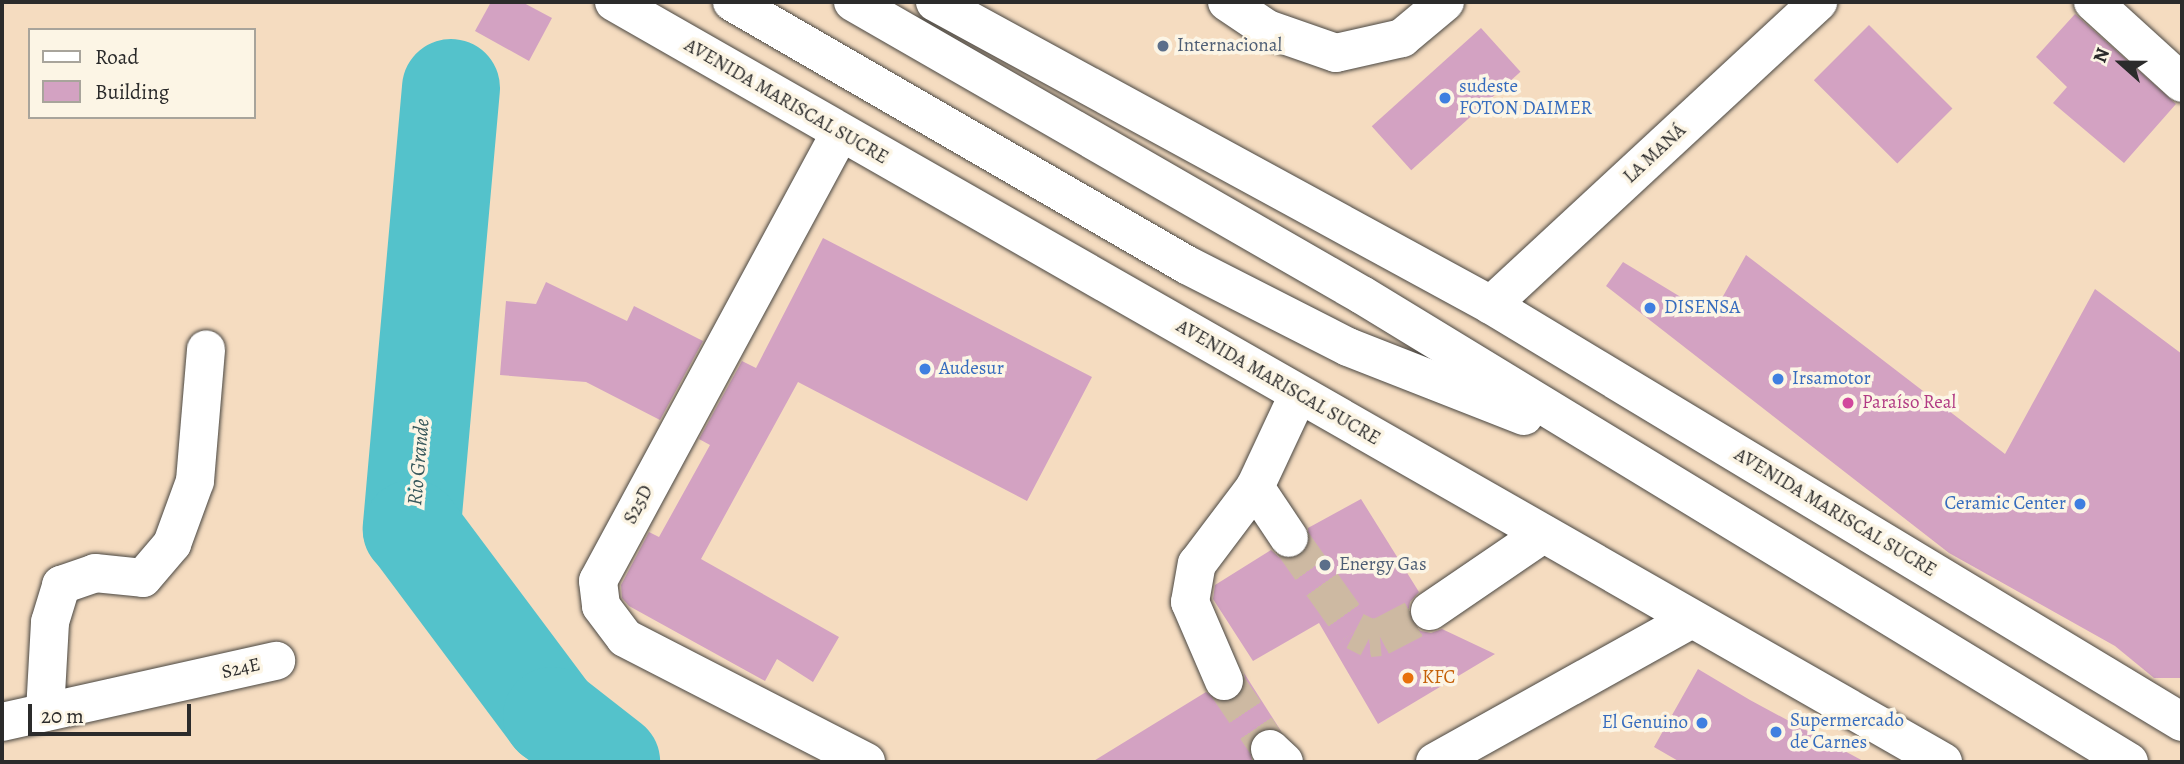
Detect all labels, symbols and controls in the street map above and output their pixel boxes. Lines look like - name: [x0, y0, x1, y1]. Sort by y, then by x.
- legend: [28, 28, 256, 119]
- north arrow: [2086, 28, 2156, 98]
- street label: AVENIDA MARISCAL SUCRE: [680, 34, 892, 170]
- place label: Internacional: [1177, 35, 1282, 57]
- marker: Internacional: [1155, 38, 1171, 54]
- text: Road: [95, 43, 139, 71]
- text: N: [2087, 44, 2116, 67]
- place label: sudeste FOTON DAIMER: [1459, 76, 1592, 120]
- text: Building: [95, 78, 169, 106]
- marker: sudeste FOTON DAIMER: [1437, 90, 1453, 106]
- street label: LA MANÁ: [1619, 120, 1691, 188]
- place label: DISENSA: [1664, 297, 1740, 319]
- marker: DISENSA: [1642, 300, 1658, 316]
- street label: AVENIDA MARISCAL SUCRE: [1172, 315, 1384, 451]
- place label: Audesur: [939, 358, 1004, 380]
- marker: Audesur: [917, 361, 933, 377]
- place label: Irsamotor: [1792, 368, 1871, 390]
- marker: Irsamotor: [1770, 371, 1786, 387]
- place label: Paraíso Real: [1862, 392, 1956, 414]
- marker: Paraíso Real: [1840, 395, 1856, 411]
- water label: Rio Grande: [402, 417, 434, 507]
- street label: AVENIDA MARISCAL SUCRE: [1730, 444, 1940, 582]
- street label: S25D: [619, 482, 659, 528]
- place label: Ceramic Center: [1945, 493, 2066, 515]
- marker: Ceramic Center: [2072, 496, 2088, 512]
- place label: Energy Gas: [1339, 554, 1427, 576]
- marker: Energy Gas: [1317, 557, 1333, 573]
- street label: S24E: [219, 654, 263, 684]
- place label: KFC: [1422, 667, 1455, 689]
- marker: KFC: [1400, 670, 1416, 686]
- scale bar: [32, 690, 194, 734]
- text: 20 m: [41, 702, 84, 730]
- place label: Supermercado de Carnes: [1790, 710, 1904, 754]
- place label: El Genuino: [1602, 712, 1688, 734]
- marker: El Genuino: [1694, 715, 1710, 731]
- marker: Supermercado de Carnes: [1768, 724, 1784, 740]

